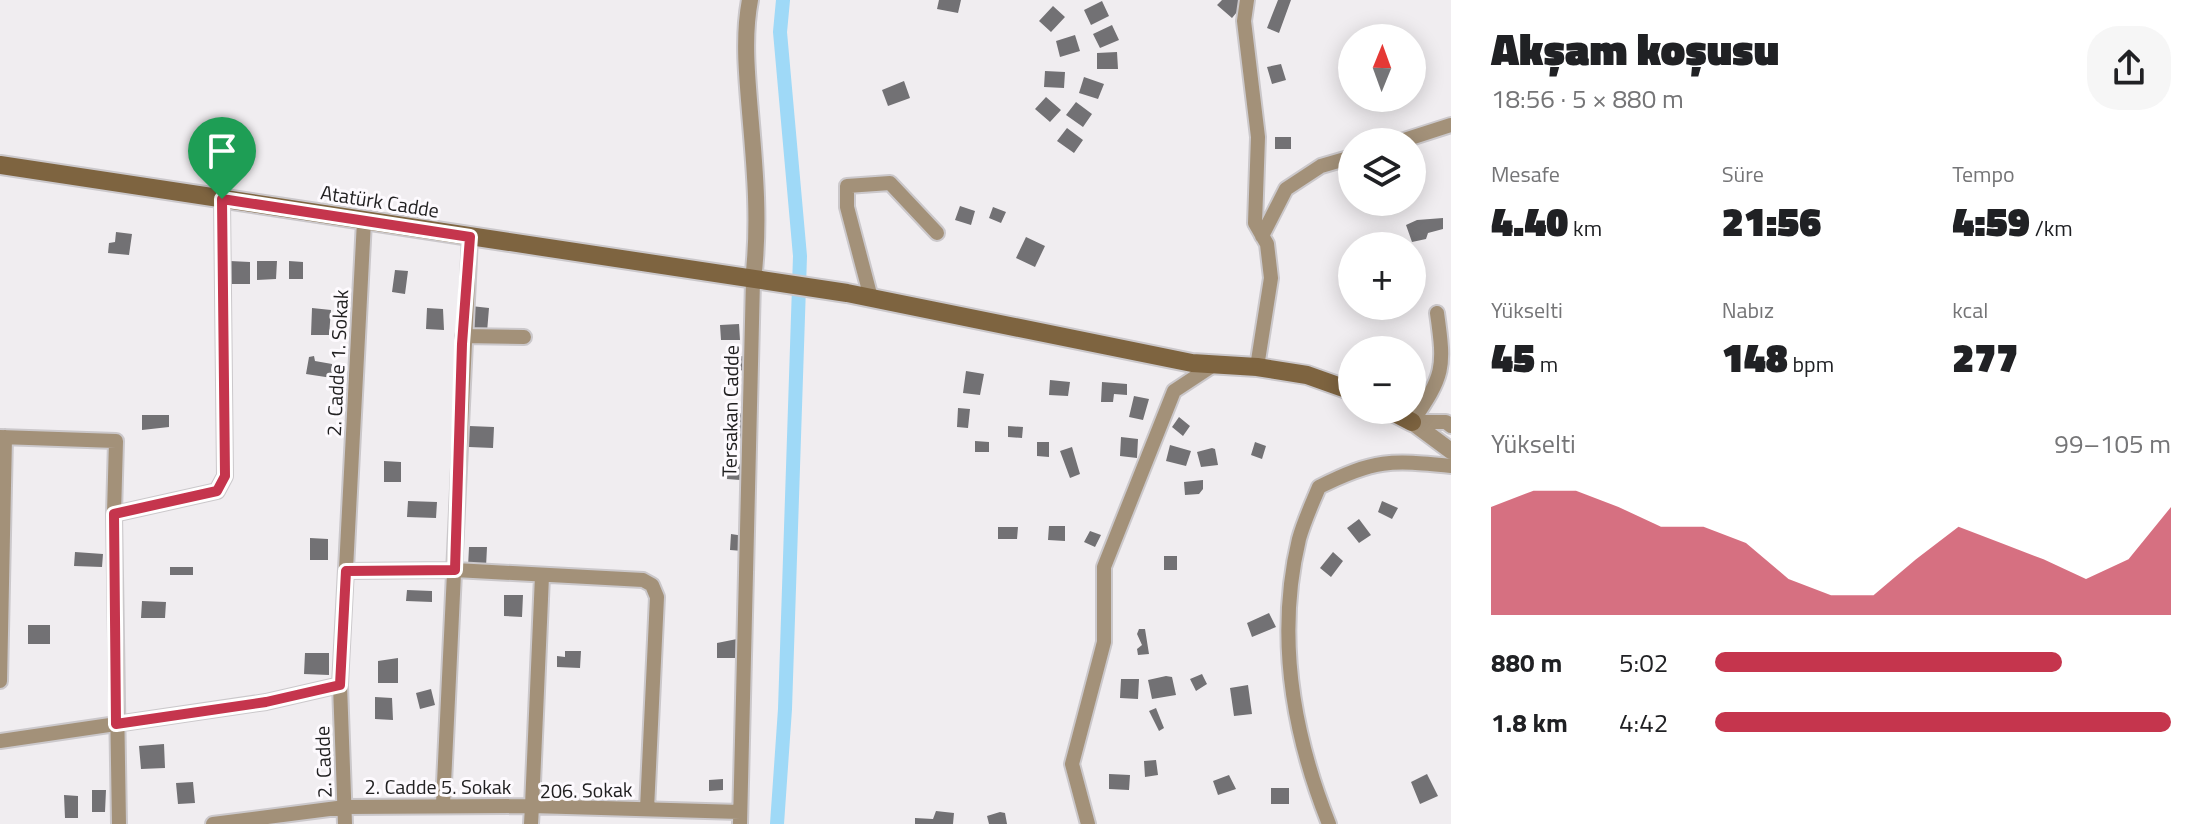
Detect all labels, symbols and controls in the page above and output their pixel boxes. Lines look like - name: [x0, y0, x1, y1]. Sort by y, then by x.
- text: Akşam koşusu: [1491, 15, 1779, 82]
- north arrow: [1338, 24, 1426, 112]
- map controls: [1338, 24, 1426, 424]
- button: share: [2087, 26, 2171, 110]
- text: 18:56 · 5 × 880 m: [1491, 79, 1684, 118]
- pin: [188, 117, 256, 199]
- button: layers: [1338, 128, 1426, 216]
- icon: arrive: [200, 129, 244, 173]
- text: Mesafe: [1491, 157, 1560, 191]
- text: Süre: [1722, 157, 1764, 191]
- text: Tempo: [1952, 157, 2015, 191]
- street label: Atatürk Cadde: [319, 176, 441, 226]
- text: 4.40: [1491, 191, 1568, 252]
- text: 21:56: [1722, 191, 1821, 252]
- text: 4:59: [1952, 191, 2030, 252]
- text: km: [1568, 211, 1602, 245]
- text: /km: [2030, 211, 2073, 245]
- button: +: [1338, 232, 1426, 320]
- street label: 2. Cadde 1. Sokak: [318, 288, 356, 437]
- text: Yükselti: [1491, 293, 1563, 327]
- text: Nabız: [1722, 293, 1774, 327]
- text: kcal: [1952, 293, 1988, 327]
- text: 45: [1491, 327, 1535, 388]
- text: 148: [1722, 327, 1788, 388]
- text: 277: [1952, 327, 2018, 388]
- button: −: [1338, 336, 1426, 424]
- street label: Tersakan Cadde: [713, 345, 747, 477]
- text: m: [1535, 347, 1558, 381]
- text: bpm: [1788, 347, 1834, 381]
- text: Yükselti: [1491, 424, 1576, 463]
- text: 99–105 m: [2054, 424, 2171, 463]
- text: 880 m: [1491, 643, 1562, 682]
- text: 5:02: [1619, 643, 1668, 682]
- text: 1.8 km: [1491, 703, 1568, 742]
- text: 4:42: [1619, 703, 1668, 742]
- street label: 2. Cadde: [306, 725, 340, 799]
- street label: 2. Cadde 5. Sokak: [365, 771, 512, 802]
- street label: 206. Sokak: [539, 774, 633, 806]

